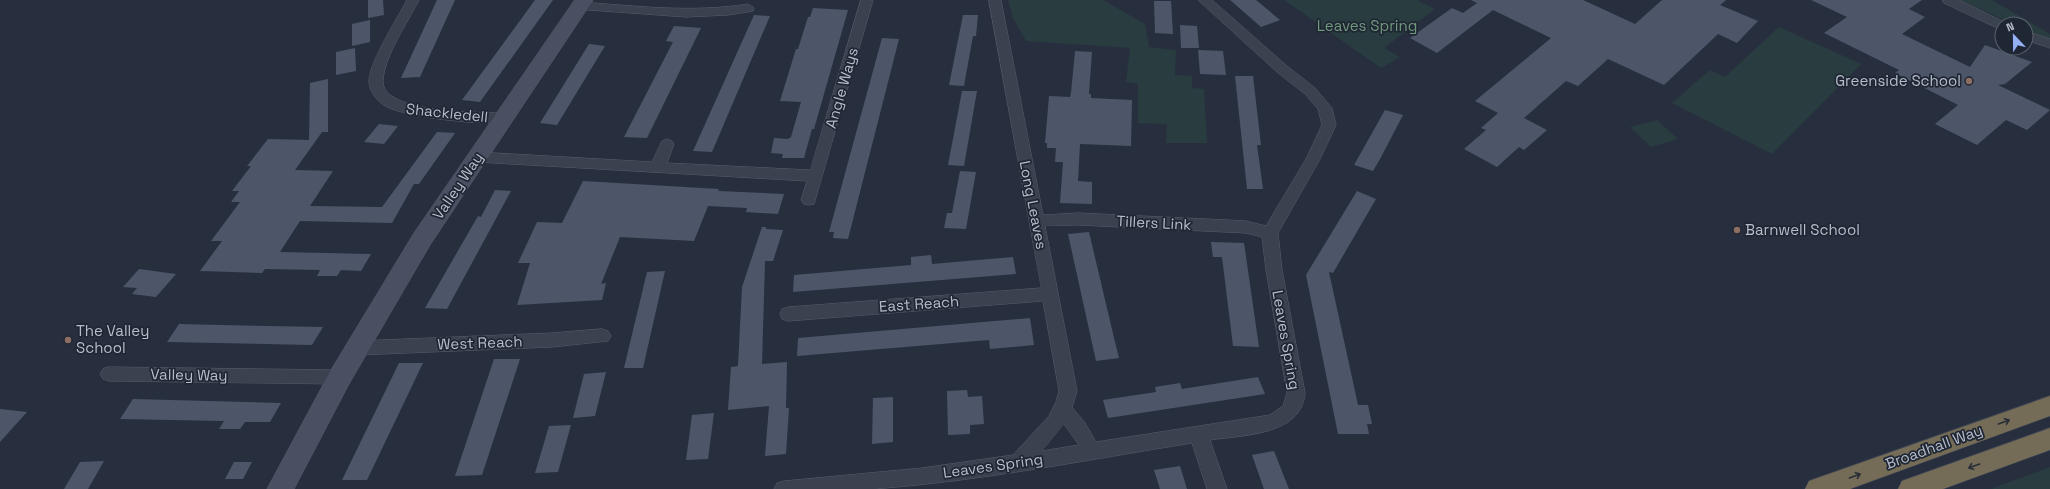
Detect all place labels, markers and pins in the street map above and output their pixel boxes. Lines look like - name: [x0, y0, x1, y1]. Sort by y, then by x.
- place label: Greenside School: [1835, 71, 1961, 90]
- marker: Greenside School: [1964, 76, 1974, 86]
- place label: Barnwell School: [1745, 220, 1860, 239]
- marker: Barnwell School: [1732, 225, 1742, 235]
- place label: The Valley School: [76, 321, 149, 357]
- marker: The Valley School: [63, 335, 73, 345]

